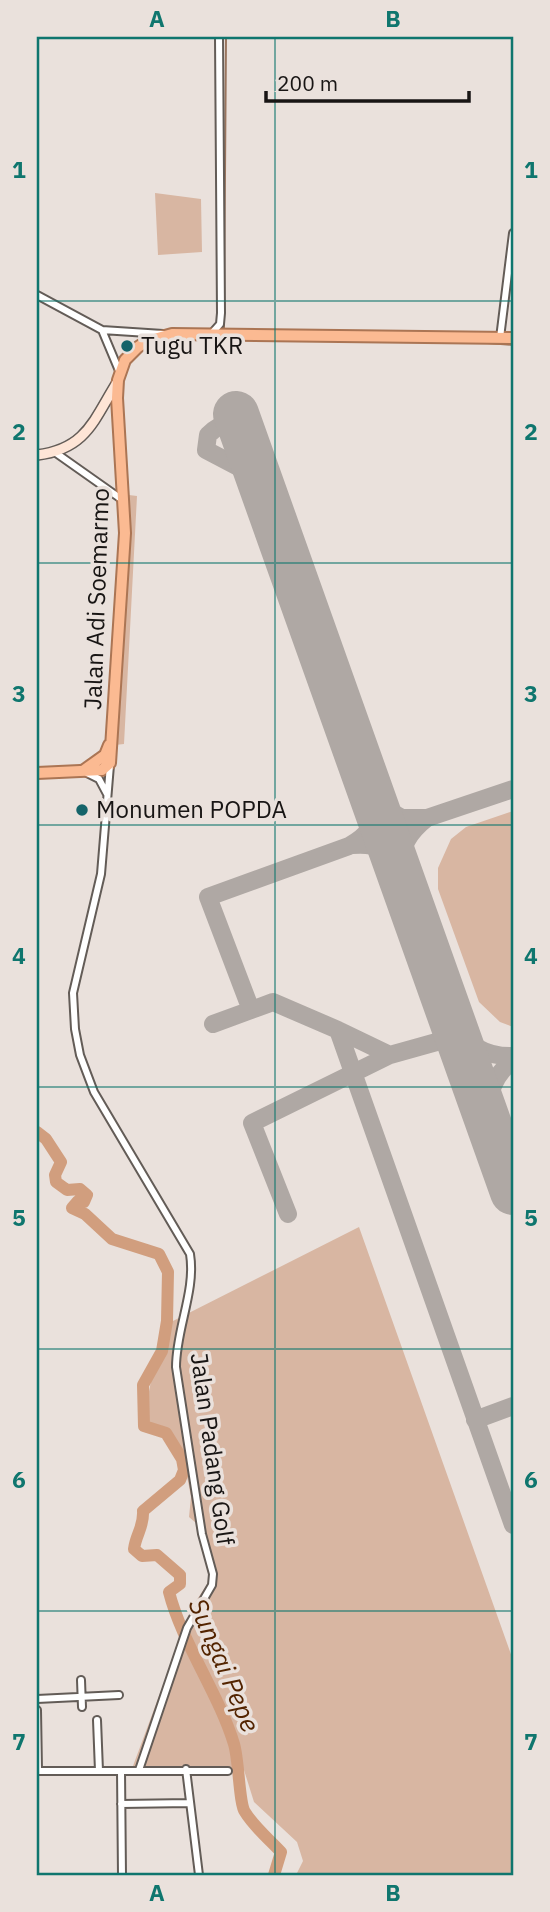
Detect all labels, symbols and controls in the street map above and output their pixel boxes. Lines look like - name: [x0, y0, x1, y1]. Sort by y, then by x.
- text: A: [149, 3, 165, 33]
- text: B: [385, 3, 401, 33]
- scale bar: [266, 60, 470, 104]
- text: 200 m: [277, 69, 338, 97]
- text: 1: [12, 154, 26, 184]
- text: 1: [524, 154, 538, 184]
- place label: Tugu TKR: [141, 329, 243, 361]
- marker: Tugu TKR: [119, 338, 135, 354]
- text: 2: [12, 416, 26, 446]
- text: 2: [524, 416, 538, 446]
- street label: Jalan Adi Soemarmo: [76, 487, 116, 711]
- text: 3: [12, 678, 26, 708]
- text: 3: [524, 678, 538, 708]
- place label: Monumen POPDA: [96, 793, 287, 825]
- marker: Monumen POPDA: [74, 802, 90, 818]
- text: 4: [12, 940, 26, 970]
- text: 4: [524, 940, 538, 970]
- text: 5: [12, 1202, 26, 1232]
- text: 5: [524, 1202, 538, 1232]
- street label: Jalan Padang Golf: [184, 1351, 242, 1547]
- text: 6: [12, 1464, 26, 1494]
- text: 6: [524, 1464, 538, 1494]
- water label: Sungai Pepe: [182, 1593, 268, 1737]
- text: 7: [12, 1726, 26, 1756]
- text: 7: [524, 1726, 538, 1756]
- text: A: [149, 1877, 165, 1907]
- text: B: [385, 1877, 401, 1907]

